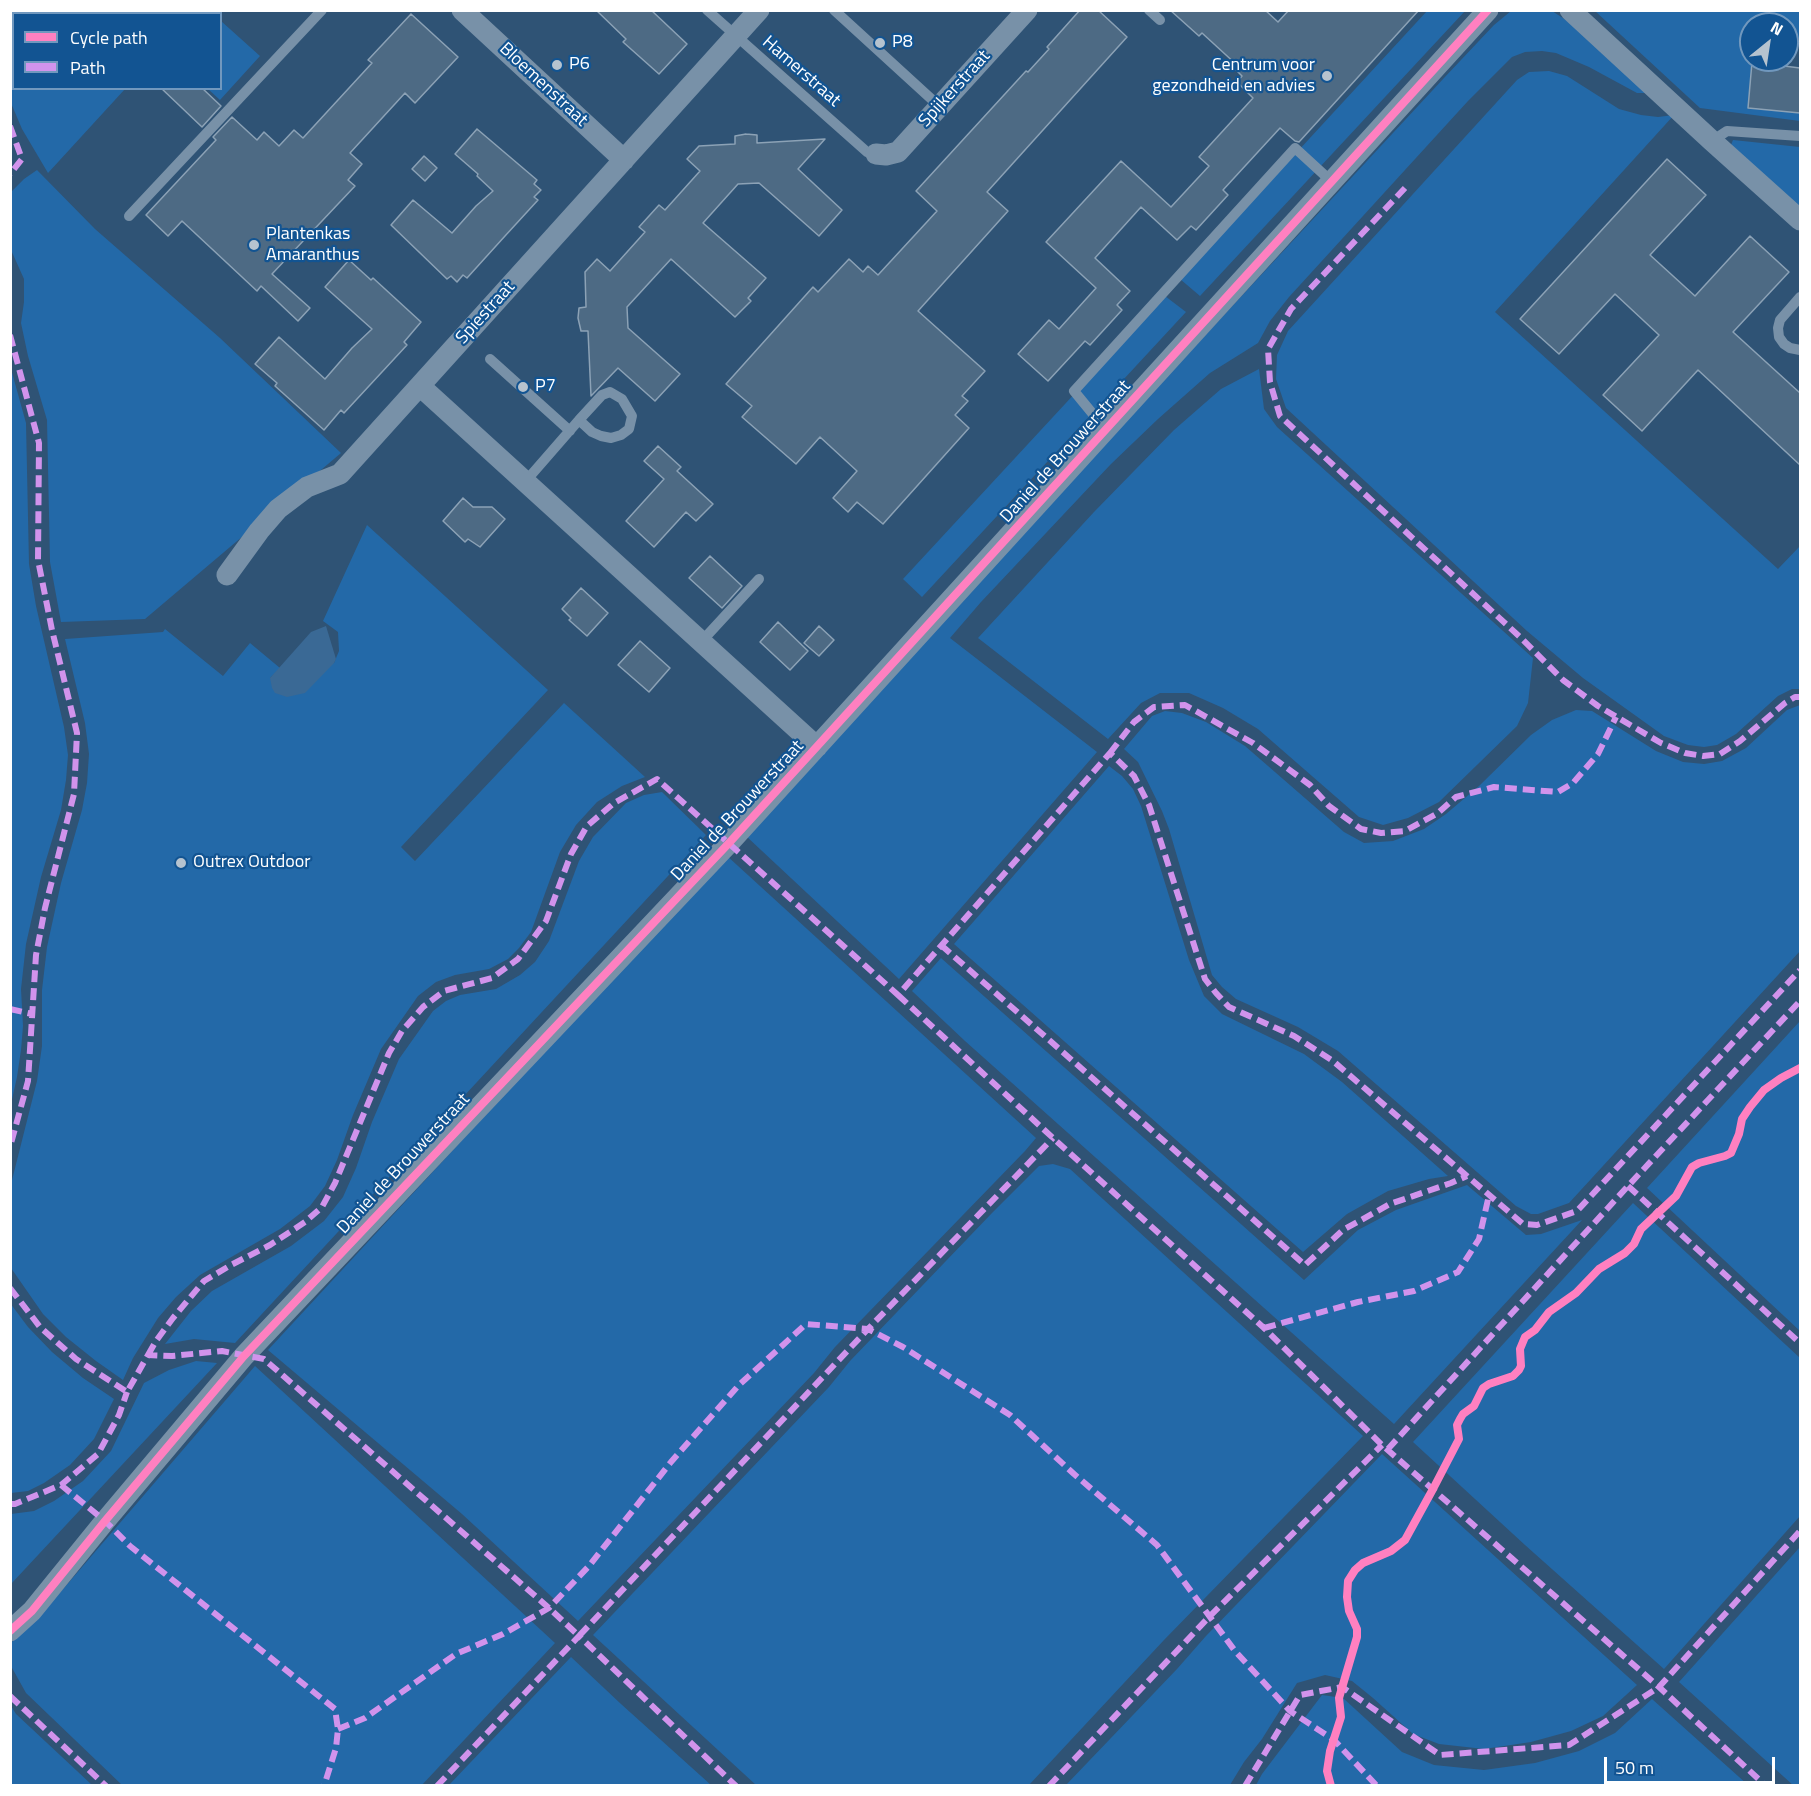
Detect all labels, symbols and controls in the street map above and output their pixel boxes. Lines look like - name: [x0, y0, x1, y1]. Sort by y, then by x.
- legend: [12, 12, 222, 90]
- north arrow: [1739, 12, 1799, 72]
- text: N: [1766, 15, 1788, 41]
- text: Cycle path: [70, 24, 148, 51]
- street label: Hamerstraat: [757, 32, 845, 112]
- place label: P8: [892, 32, 913, 54]
- marker: P8: [873, 36, 887, 50]
- street label: Bloemenstraat: [494, 39, 592, 131]
- street label: Spijkerstraat: [915, 46, 995, 132]
- text: Path: [70, 54, 106, 81]
- place label: P6: [569, 54, 590, 76]
- place label: Centrum voor gezondheid en advies: [1152, 55, 1315, 98]
- marker: P6: [550, 58, 564, 72]
- marker: Centrum voor gezondheid en advies: [1320, 69, 1334, 83]
- place label: Plantenkas Amaranthus: [266, 224, 360, 266]
- marker: Plantenkas Amaranthus: [247, 238, 261, 252]
- street label: Spiestraat: [452, 277, 520, 349]
- place label: P7: [535, 376, 556, 398]
- street label: Daniel de Brouwerstraat: [996, 376, 1136, 528]
- marker: P7: [516, 380, 530, 394]
- street label: Daniel de Brouwerstraat: [667, 736, 809, 886]
- place label: Outrex Outdoor: [193, 852, 310, 874]
- marker: Outrex Outdoor: [174, 856, 188, 870]
- street label: Daniel de Brouwerstraat: [333, 1089, 475, 1239]
- scale bar: [1607, 1745, 1778, 1783]
- text: 50 m: [1615, 1754, 1654, 1781]

